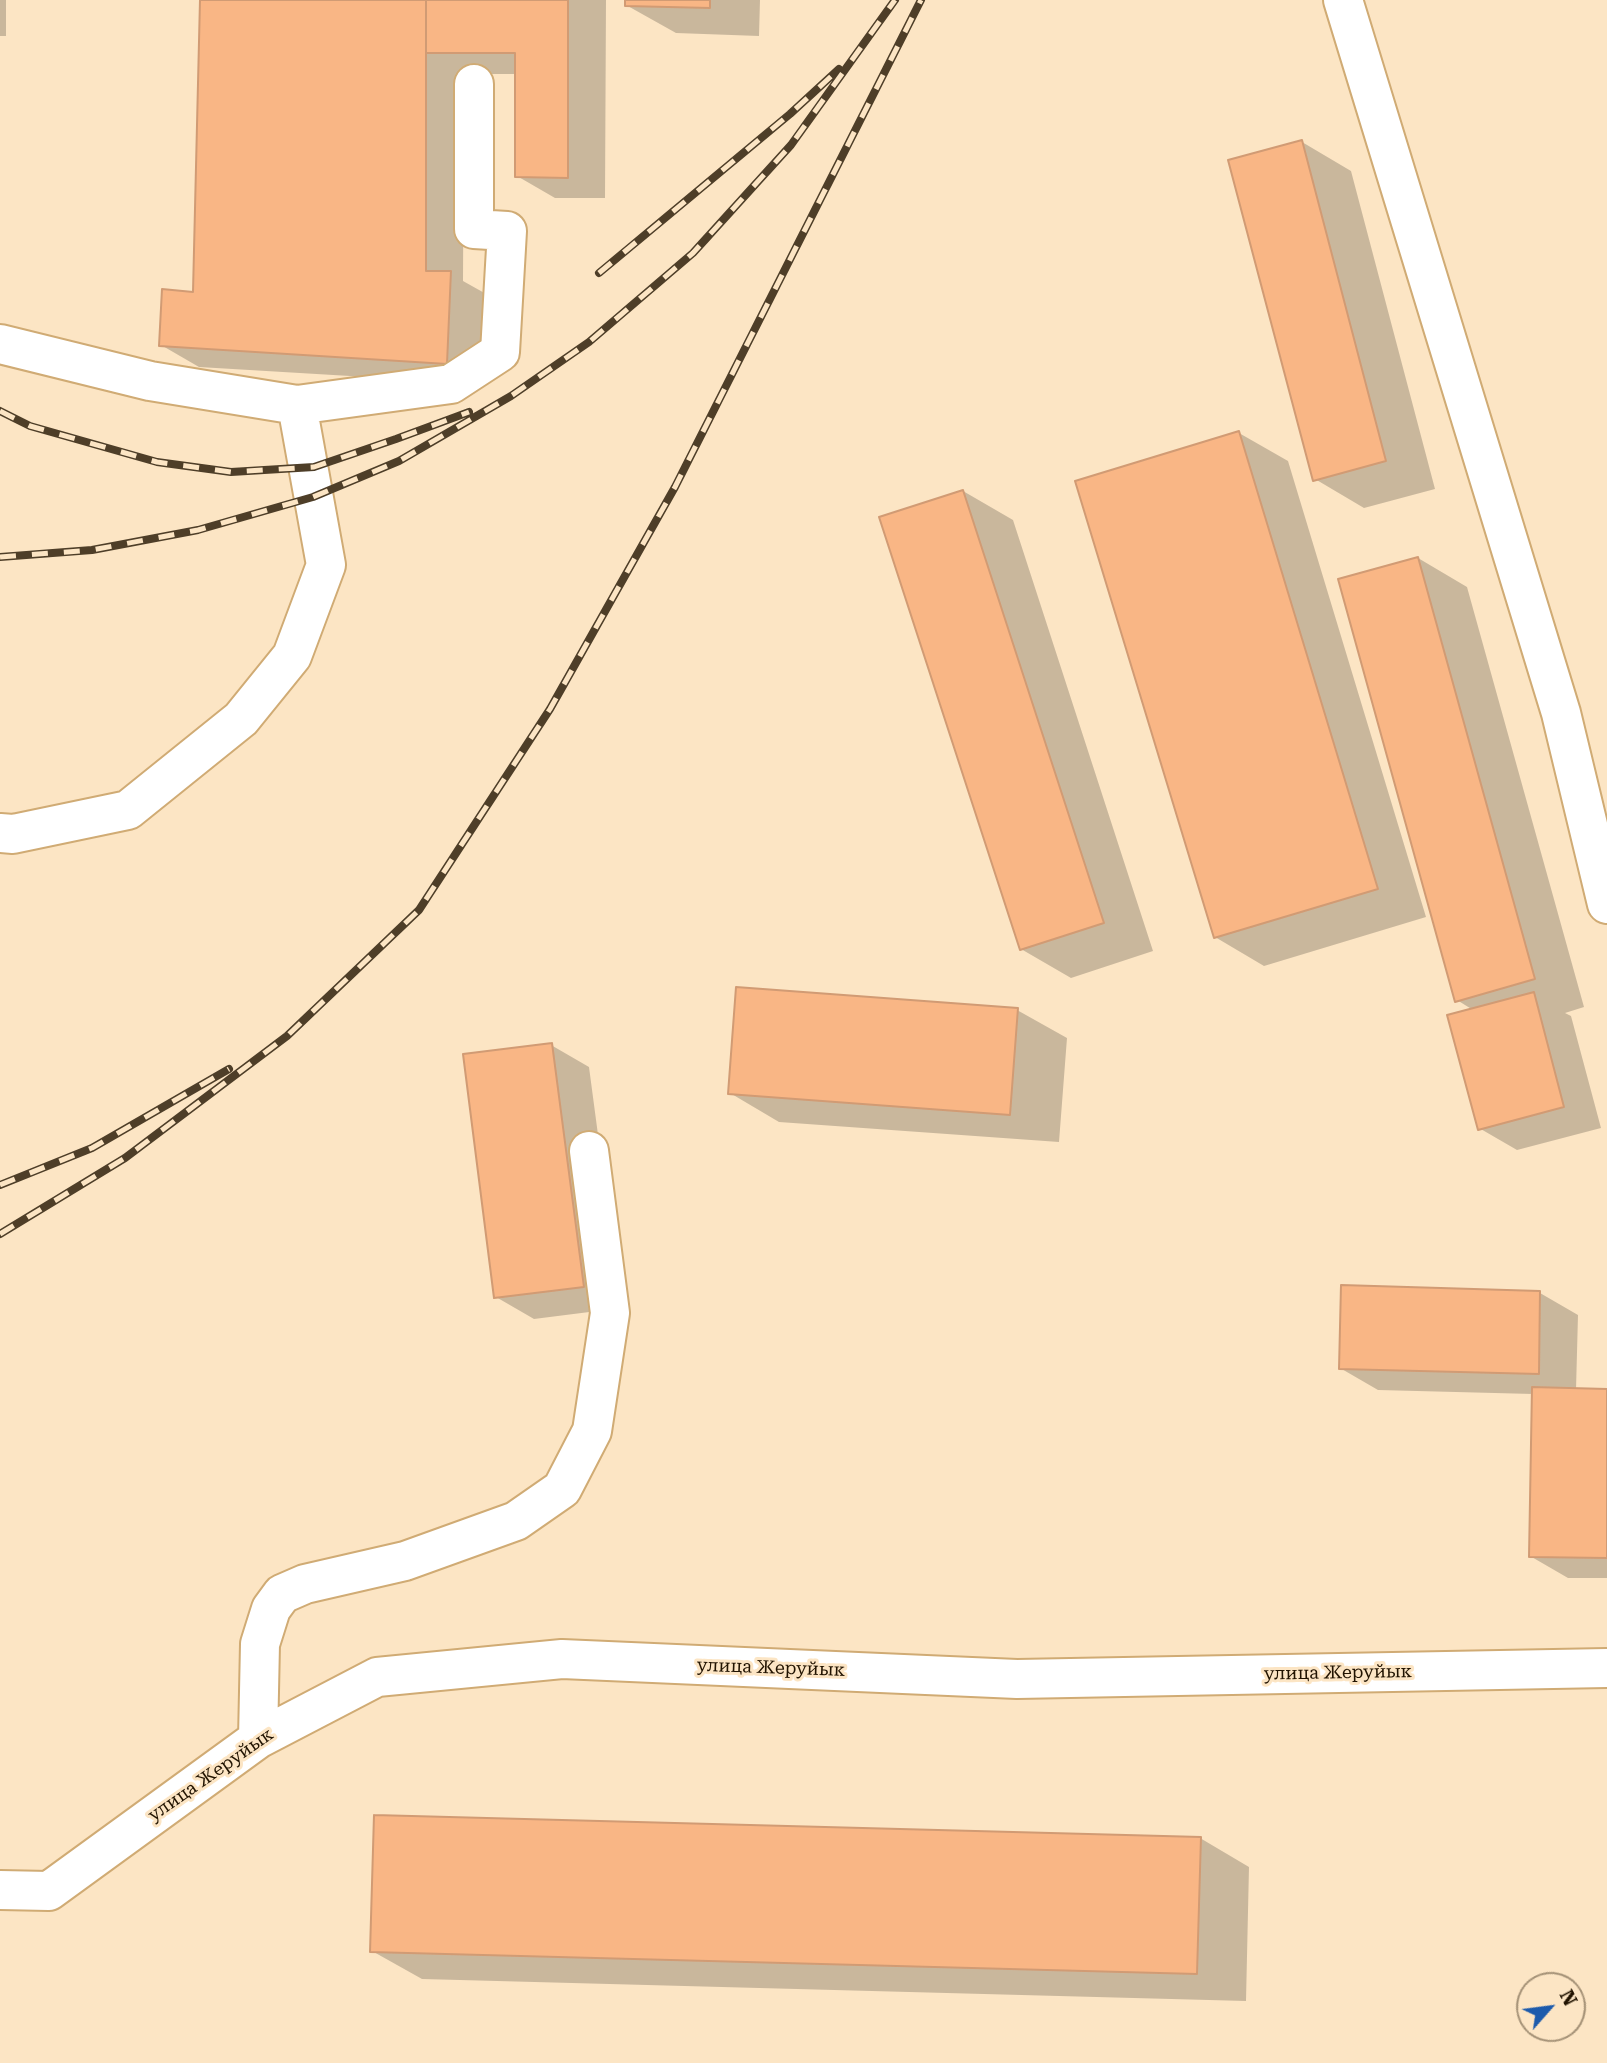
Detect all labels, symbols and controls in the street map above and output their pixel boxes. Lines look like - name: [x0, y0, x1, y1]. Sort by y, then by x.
- street label: улица Жеруйык: [697, 1655, 845, 1681]
- street label: улица Жеруйык: [1264, 1661, 1412, 1685]
- street label: улица Жеруйык: [144, 1724, 278, 1826]
- north arrow: [1516, 1972, 1586, 2042]
- text: N: [1555, 1986, 1582, 2010]

